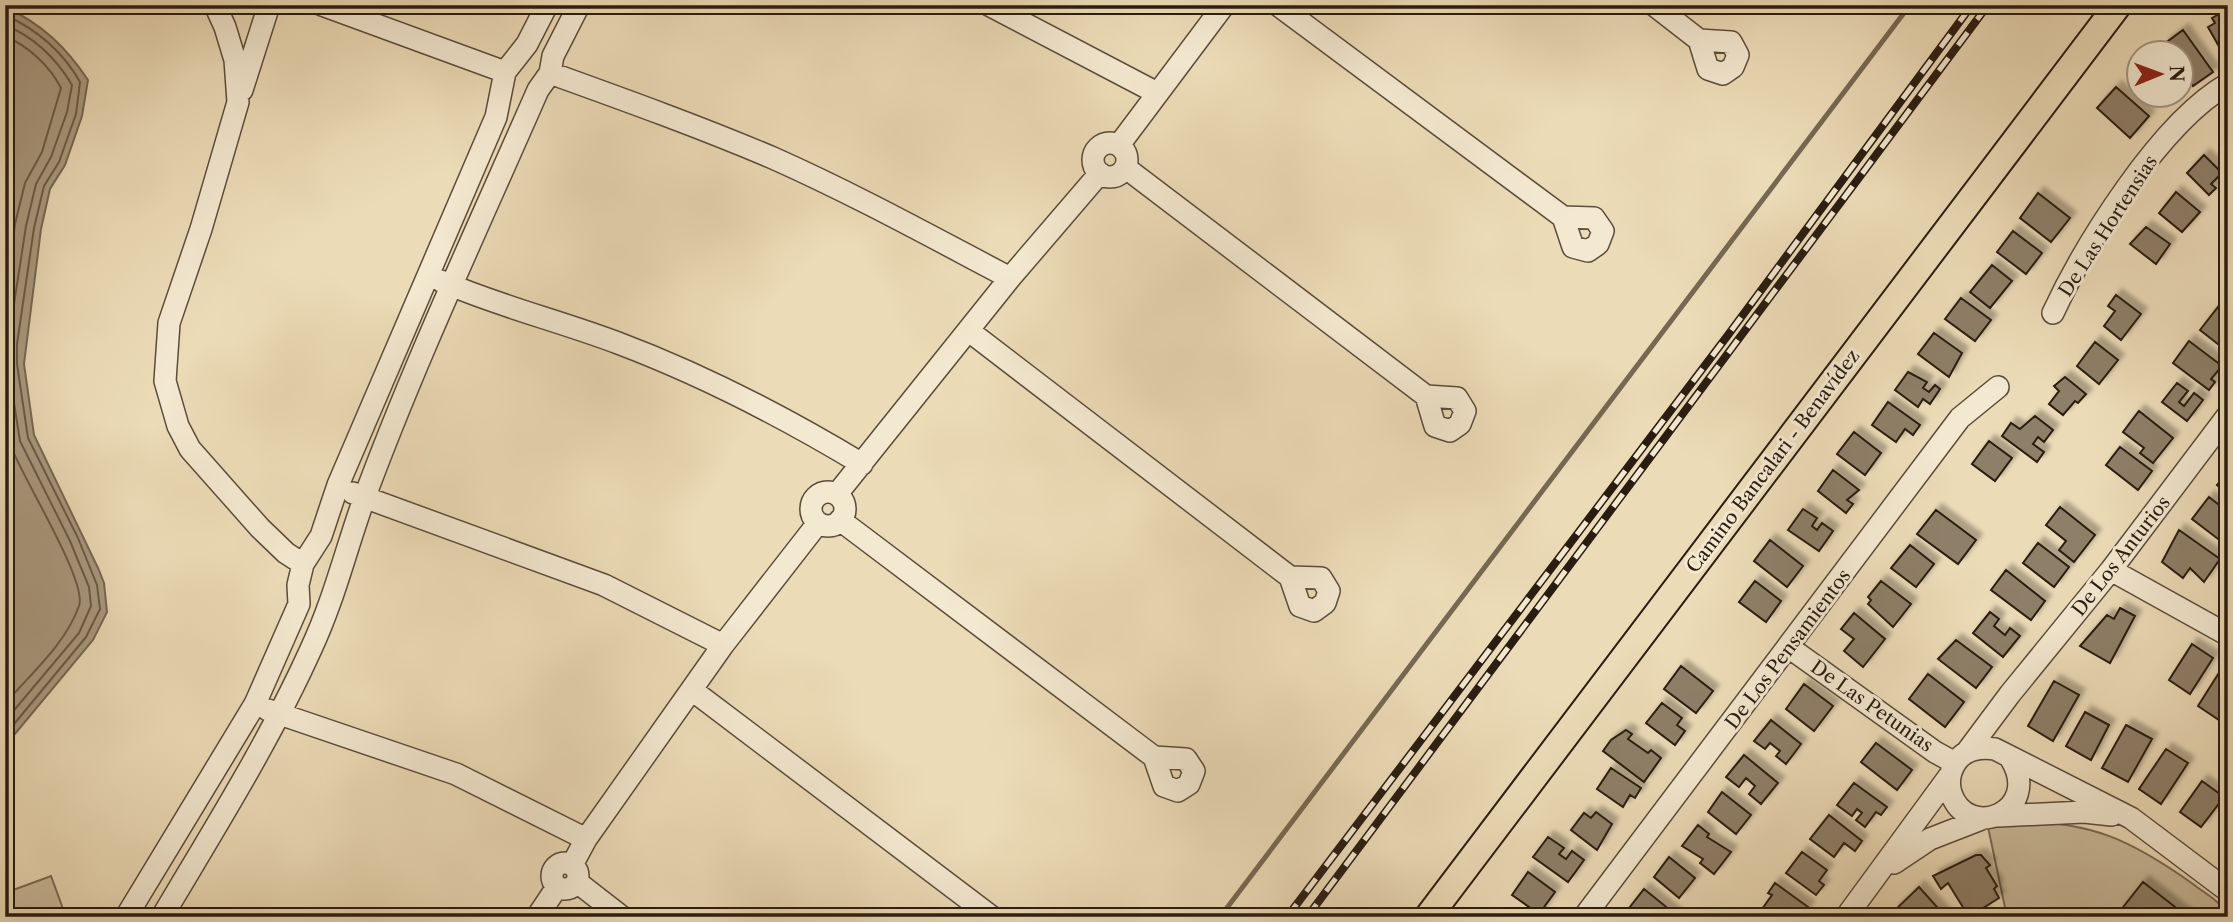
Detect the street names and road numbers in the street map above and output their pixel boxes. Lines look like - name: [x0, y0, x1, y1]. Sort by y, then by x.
- street label: De Las Hortensias: [2054, 151, 2162, 301]
- street label: Camino Bancalari - Benavídez: [1681, 345, 1865, 577]
- street label: De Los Anturios: [2067, 491, 2175, 621]
- street label: De Los Pensamientos: [1720, 565, 1856, 733]
- street label: De Las Petunias: [1806, 655, 1938, 757]

